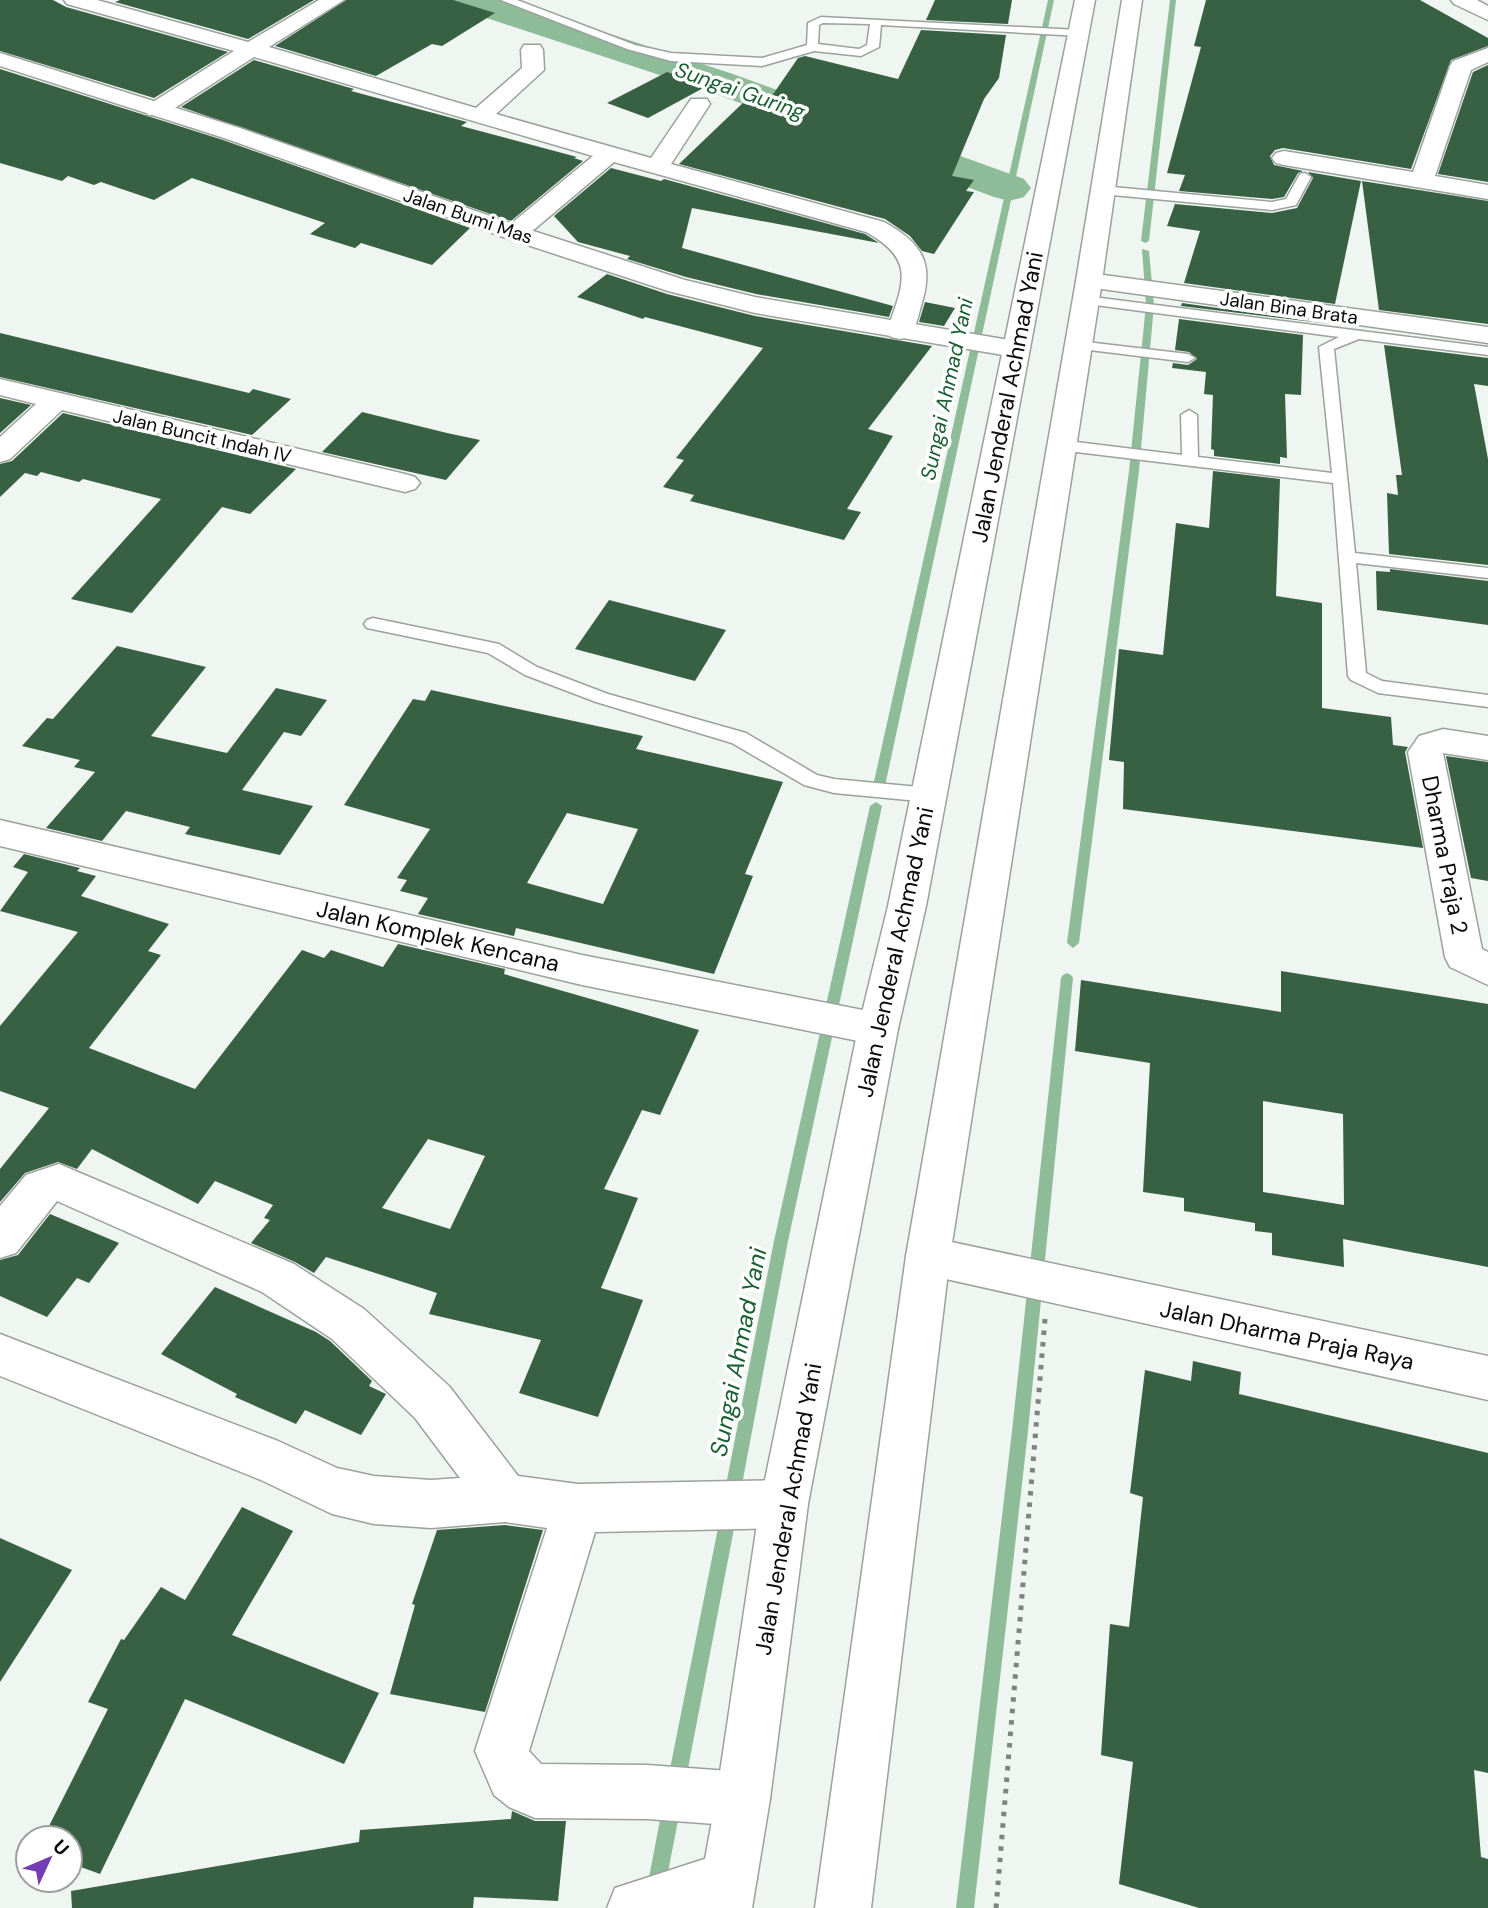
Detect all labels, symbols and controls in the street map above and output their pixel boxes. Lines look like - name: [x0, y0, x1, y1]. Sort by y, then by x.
- water label: Sungai Guring: [672, 56, 809, 126]
- street label: Jalan Bumi Mas: [400, 182, 536, 250]
- street label: Jalan Jenderal Achmad Yani: [964, 249, 1050, 545]
- street label: Jalan Bina Brata: [1218, 286, 1360, 330]
- water label: Sungai Ahmad Yani: [914, 294, 980, 483]
- street label: Jalan Buncit Indah IV: [110, 403, 294, 469]
- street label: Dharma Praja 2: [1415, 773, 1475, 937]
- street label: Jalan Jenderal Achmad Yani: [850, 804, 940, 1100]
- street label: Jalan Komplek Kencana: [314, 893, 562, 979]
- water label: Sungai Ahmad Yani: [703, 1244, 774, 1459]
- street label: Jalan Dharma Praja Raya: [1157, 1293, 1417, 1377]
- street label: Jalan Jenderal Achmad Yani: [748, 1361, 828, 1657]
- north arrow: [14, 1824, 84, 1894]
- text: U: [47, 1834, 74, 1861]

